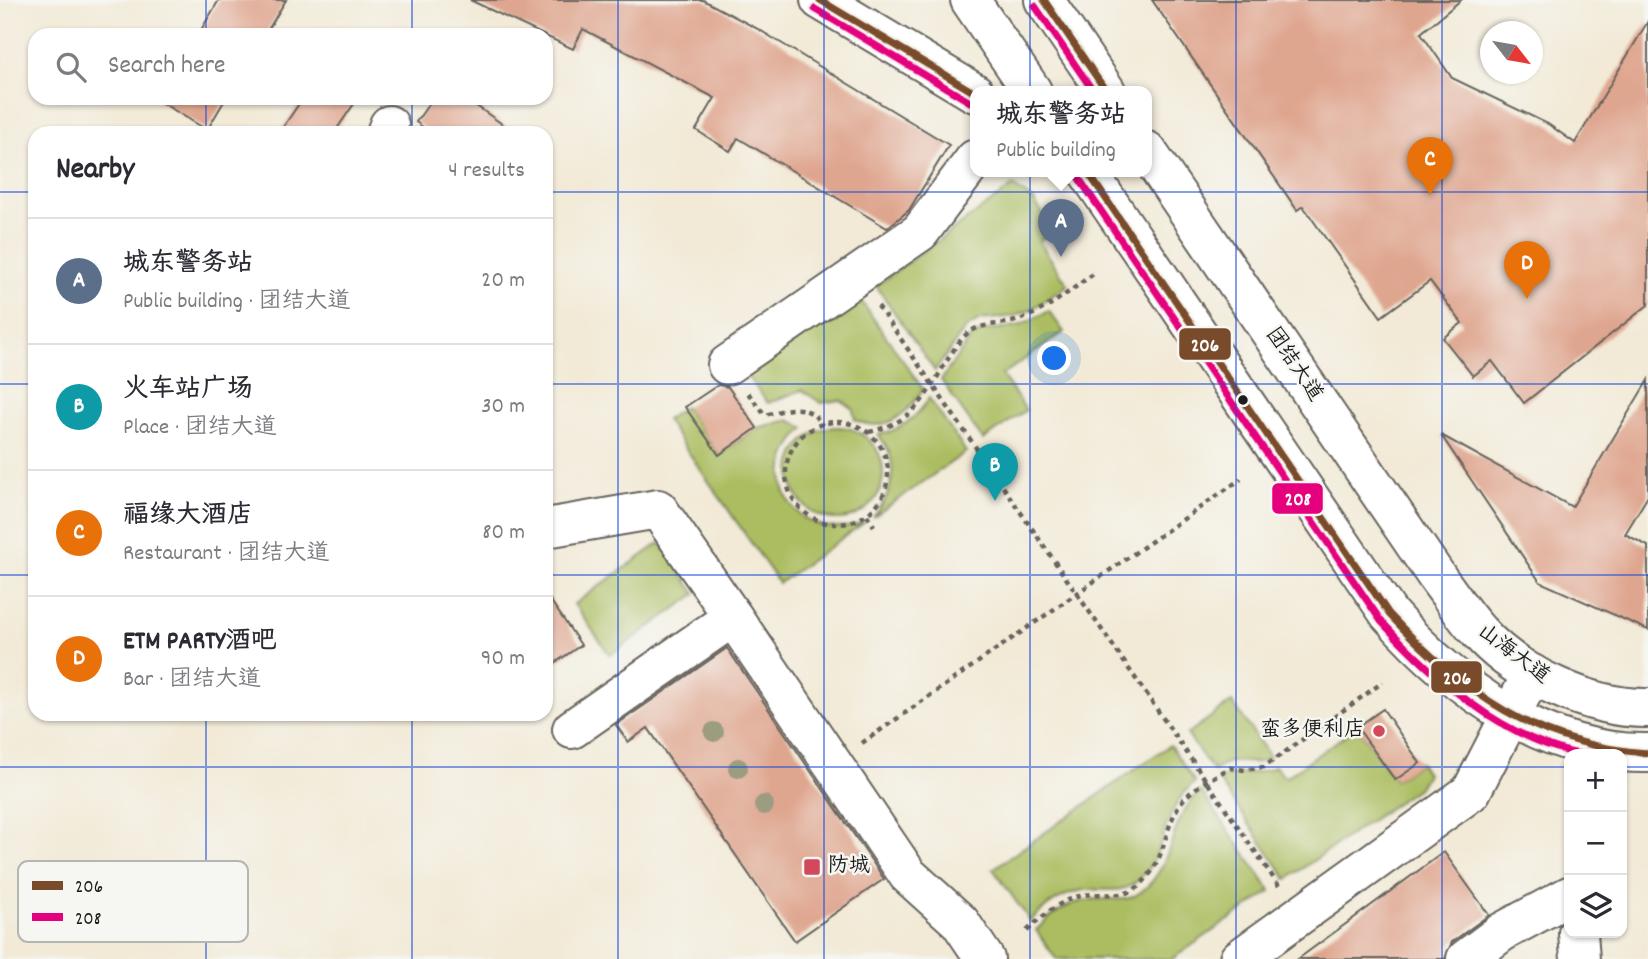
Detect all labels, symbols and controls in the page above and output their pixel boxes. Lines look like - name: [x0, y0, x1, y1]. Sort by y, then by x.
- north arrow: [1480, 21, 1543, 84]
- search box: [28, 28, 553, 105]
- icon: search: [52, 48, 90, 86]
- text: Search here: [108, 48, 226, 85]
- popup: [970, 86, 1152, 177]
- text: 城东警务站: [996, 98, 1126, 135]
- text: Public building: [996, 135, 1116, 168]
- pin: C: [1407, 137, 1453, 195]
- text: Nearby: [56, 150, 134, 193]
- text: 4 results: [448, 155, 525, 188]
- pin: A: [1038, 199, 1084, 257]
- pin: D: [1504, 241, 1550, 299]
- text: 城东警务站: [123, 246, 253, 283]
- text: A: [73, 265, 85, 298]
- text: 20 m: [481, 265, 525, 298]
- text: Public building · 团结大道: [123, 286, 351, 319]
- street label: 团结大道: [1257, 322, 1329, 408]
- line badge: 206: [1178, 327, 1232, 361]
- text: 206: [1191, 334, 1219, 361]
- your location: [1037, 341, 1071, 375]
- text: 火车站广场: [123, 372, 253, 409]
- text: B: [74, 391, 84, 424]
- text: 30 m: [481, 391, 525, 424]
- unlabelled marker: [1236, 393, 1250, 407]
- text: Place · 团结大道: [123, 412, 277, 445]
- pin: B: [972, 443, 1018, 501]
- line badge: 208: [1271, 482, 1324, 515]
- text: 208: [1285, 488, 1312, 515]
- text: 福缘大酒店: [123, 498, 253, 535]
- text: C: [73, 517, 85, 550]
- text: 80 m: [482, 517, 525, 550]
- text: Restaurant · 团结大道: [123, 538, 329, 571]
- street label: 山海大道: [1470, 618, 1556, 692]
- text: ETM PARTY酒吧: [123, 624, 277, 661]
- text: D: [73, 643, 85, 676]
- text: 90 m: [481, 643, 525, 676]
- line badge: 206: [1430, 660, 1483, 694]
- text: Bar · 团结大道: [123, 664, 261, 697]
- text: 206: [1443, 667, 1471, 694]
- place label: 蛮多便利店: [1260, 716, 1365, 746]
- marker: 蛮多便利店: [1371, 723, 1387, 739]
- map controls: [1564, 749, 1627, 938]
- button: +: [1564, 749, 1627, 812]
- button: −: [1564, 812, 1627, 875]
- place label: 防城: [828, 852, 870, 882]
- marker: 防城: [802, 857, 822, 877]
- legend: [18, 861, 248, 942]
- text: 206: [75, 875, 103, 902]
- button: layers: [1564, 875, 1627, 938]
- text: 208: [75, 907, 101, 934]

